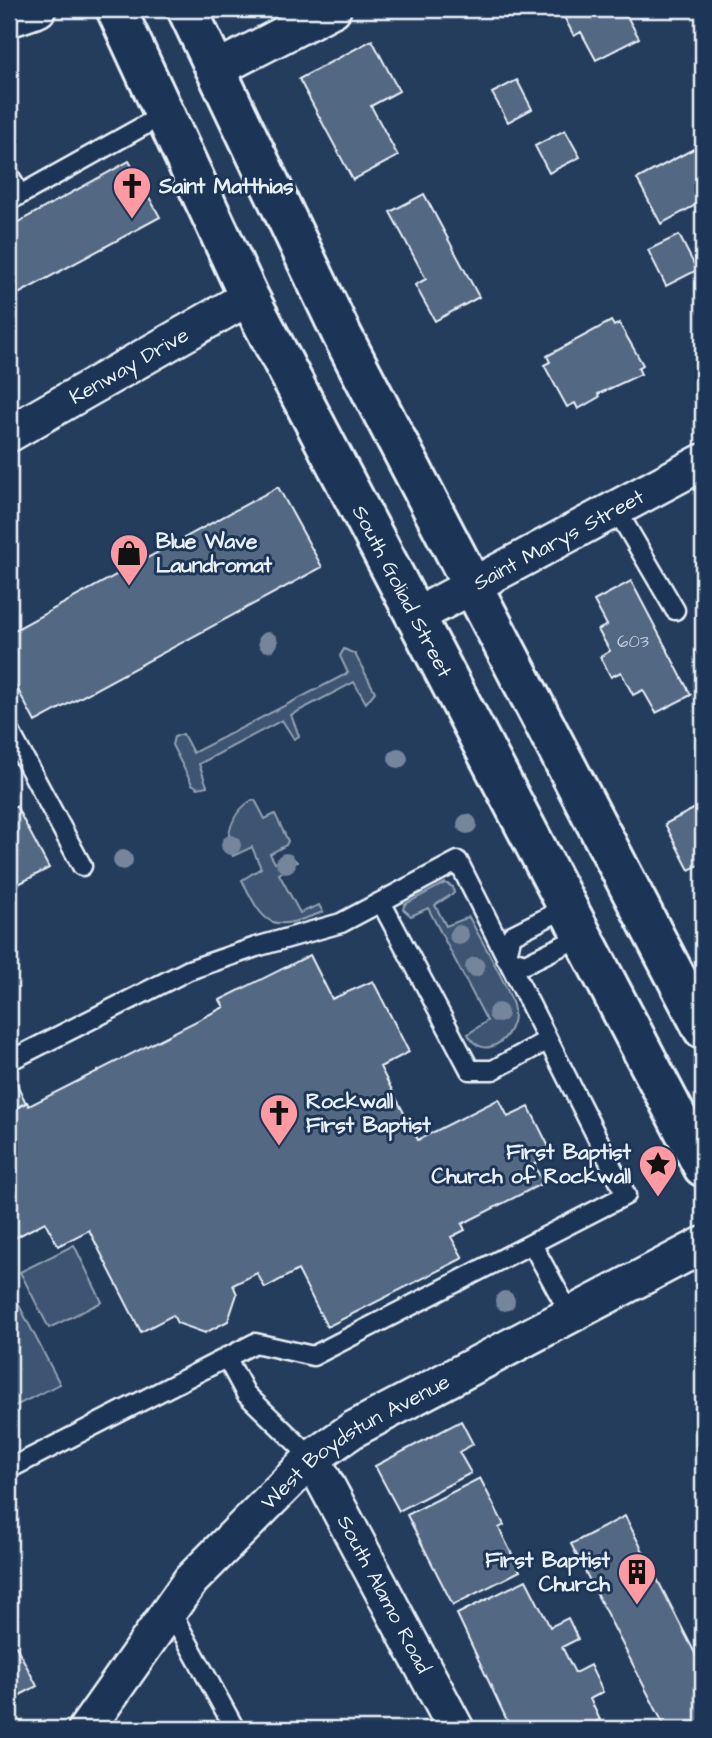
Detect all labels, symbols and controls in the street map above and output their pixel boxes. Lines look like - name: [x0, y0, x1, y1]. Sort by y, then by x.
- church icon: Saint Matthias: [111, 165, 153, 220]
- place label: Saint Matthias: [158, 172, 294, 201]
- street label: Kenway Drive: [64, 320, 194, 411]
- street label: Saint Marys Street: [468, 482, 649, 597]
- street label: South Goliad Street: [345, 500, 460, 683]
- place label: Blue Wave Laundromat: [156, 527, 273, 580]
- shop icon: Blue Wave Laundromat: [108, 532, 150, 587]
- house number: 603: [617, 629, 649, 654]
- place label: Rockwall First Baptist: [306, 1087, 431, 1141]
- church icon: Rockwall First Baptist: [258, 1092, 300, 1147]
- place label: First Baptist Church of Rockwall: [431, 1138, 632, 1191]
- place icon: First Baptist Church of Rockwall: [637, 1143, 679, 1198]
- street label: West Boydstun Avenue: [254, 1367, 455, 1516]
- street label: South Alamo Road: [330, 1510, 438, 1679]
- place label: First Baptist Church: [485, 1546, 611, 1599]
- building icon: First Baptist Church: [616, 1551, 658, 1606]

